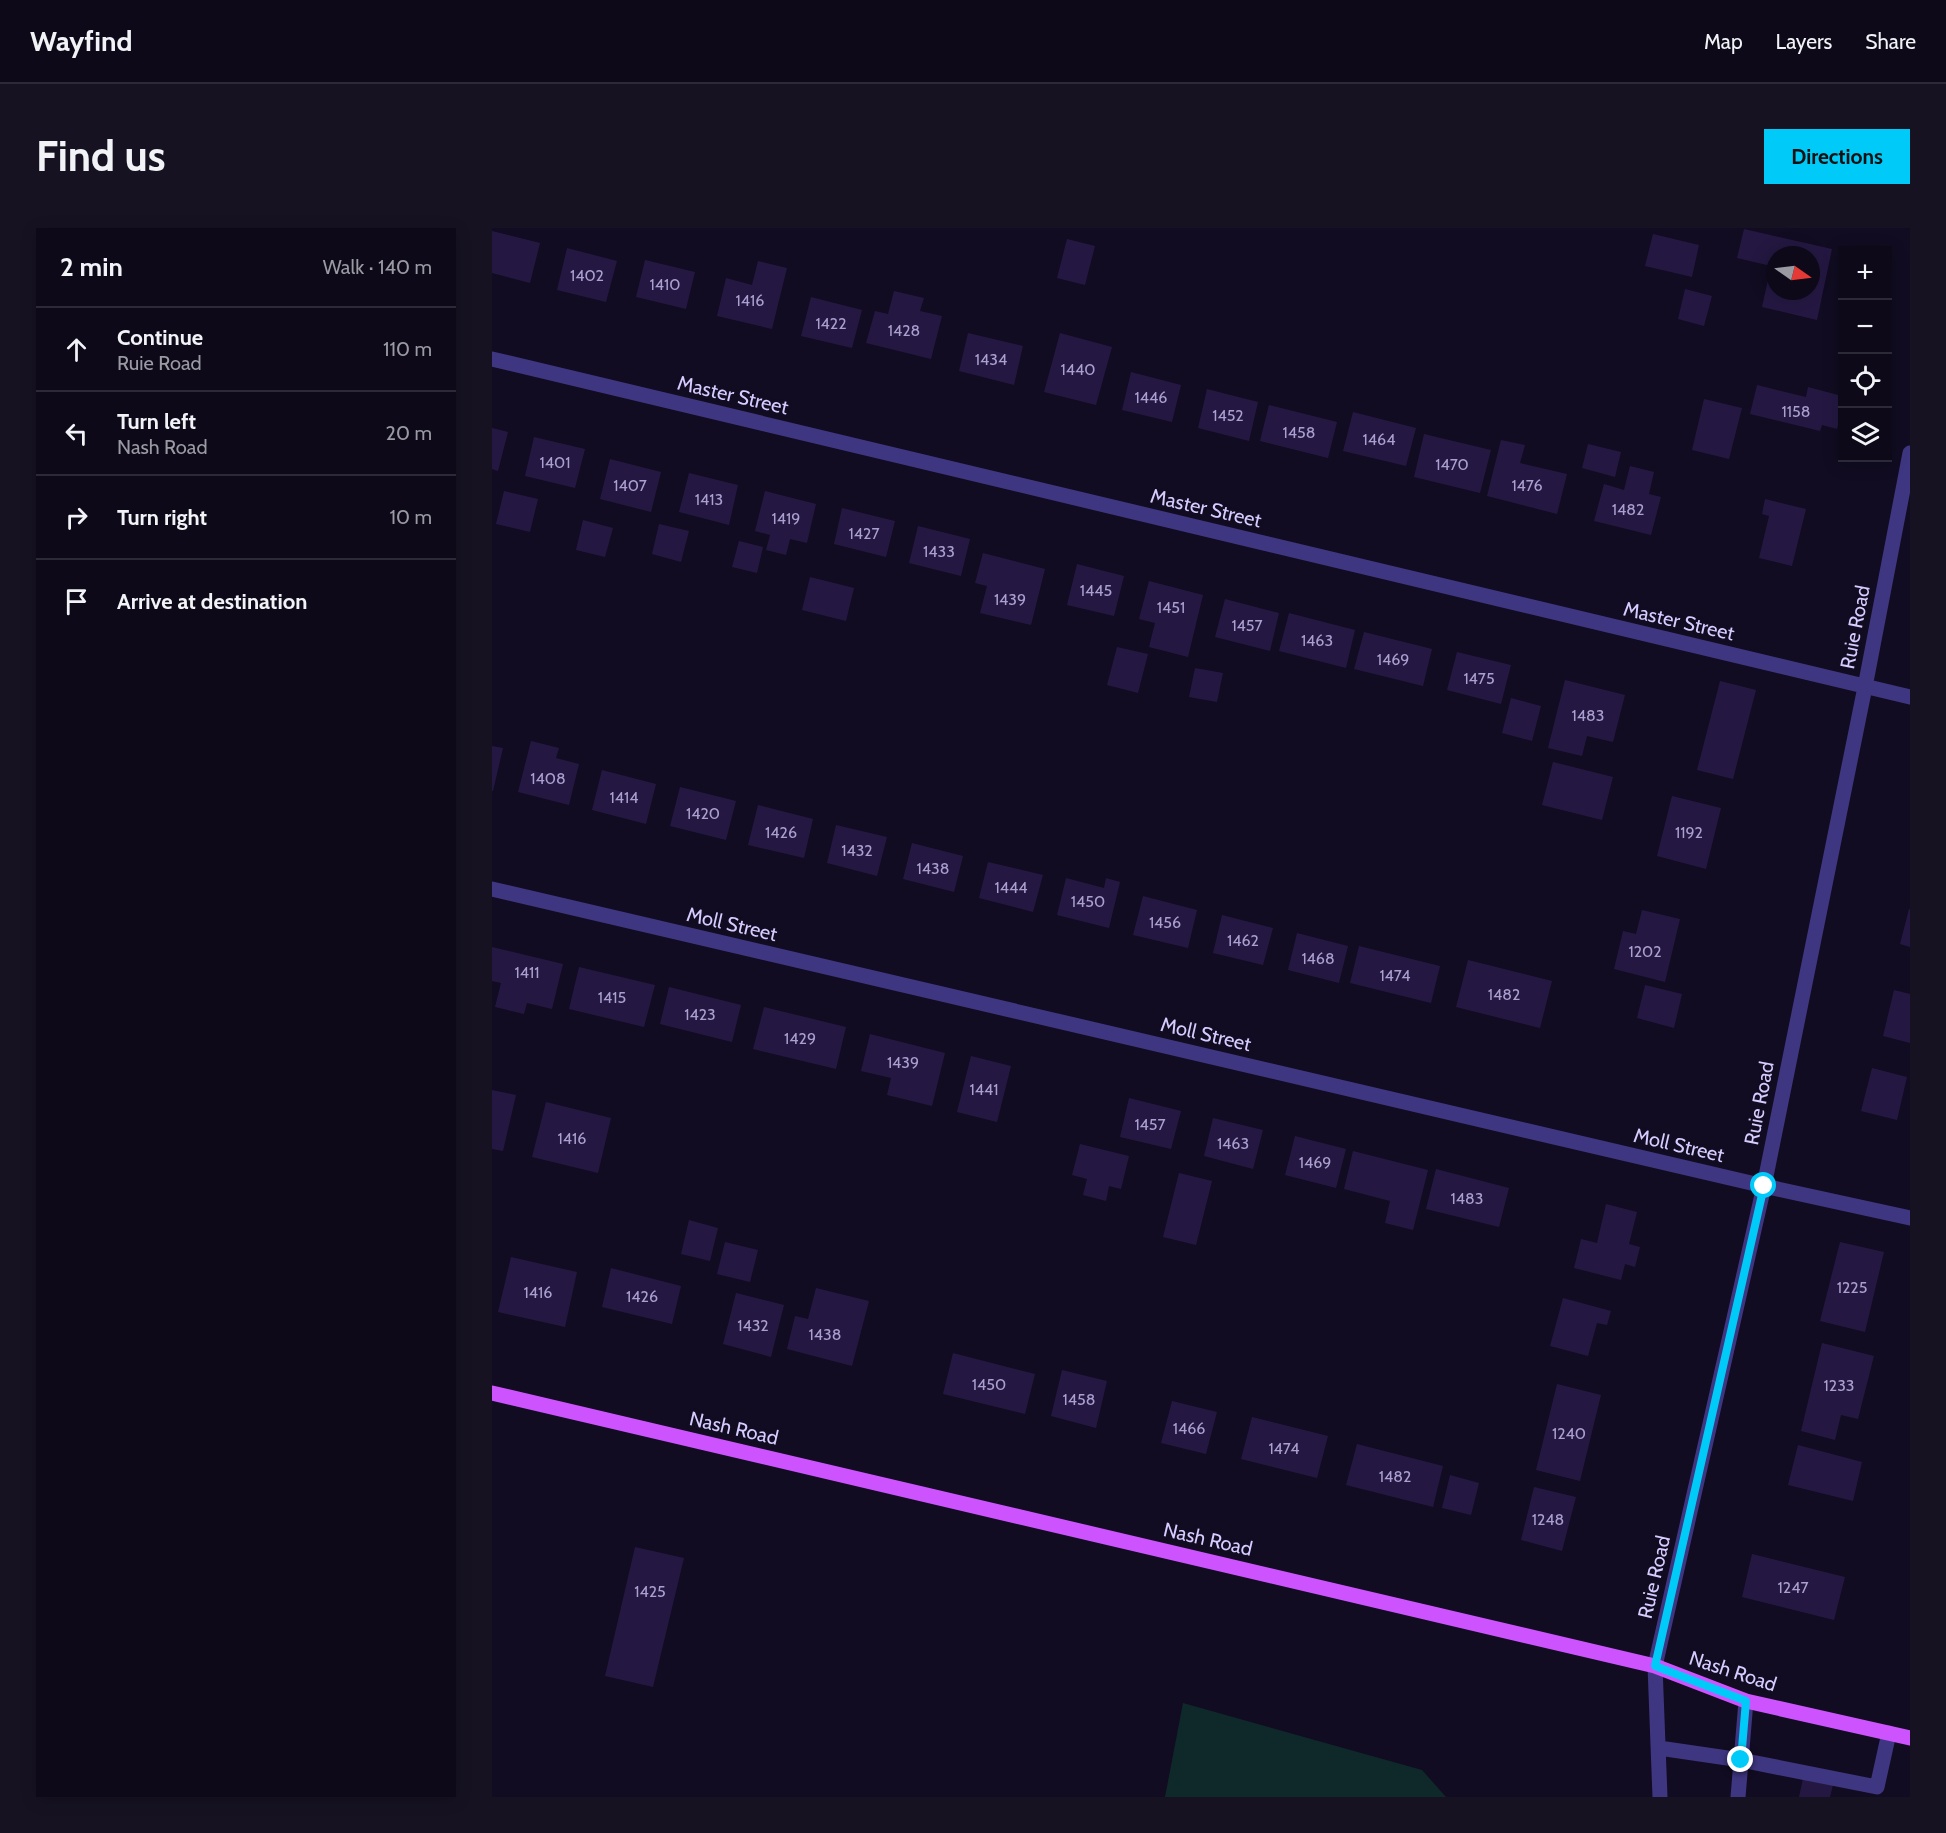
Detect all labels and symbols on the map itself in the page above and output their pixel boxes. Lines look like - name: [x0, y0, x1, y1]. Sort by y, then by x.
- north arrow: [1766, 246, 1820, 300]
- house number: 1402: [570, 266, 604, 285]
- house number: 1410: [650, 275, 680, 294]
- house number: 1416: [736, 291, 764, 310]
- house number: 1422: [815, 314, 847, 333]
- house number: 1428: [888, 321, 920, 340]
- house number: 1434: [975, 350, 1007, 369]
- house number: 1440: [1061, 360, 1095, 379]
- street label: Master Street: [675, 371, 791, 419]
- house number: 1446: [1135, 388, 1167, 407]
- house number: 1158: [1782, 402, 1810, 421]
- house number: 1452: [1212, 406, 1244, 425]
- house number: 1458: [1283, 423, 1315, 442]
- house number: 1464: [1363, 430, 1395, 449]
- house number: 1401: [540, 453, 570, 472]
- house number: 1470: [1435, 455, 1469, 474]
- house number: 1407: [613, 476, 647, 495]
- house number: 1476: [1511, 476, 1543, 495]
- street label: Master Street: [1148, 484, 1264, 532]
- house number: 1413: [695, 490, 723, 509]
- house number: 1482: [1612, 500, 1644, 519]
- house number: 1419: [772, 509, 800, 528]
- house number: 1427: [849, 524, 879, 543]
- house number: 1433: [923, 542, 955, 561]
- house number: 1445: [1080, 581, 1112, 600]
- street label: Ruie Road: [1835, 583, 1875, 671]
- house number: 1439: [994, 590, 1026, 609]
- street label: Master Street: [1621, 597, 1737, 645]
- house number: 1451: [1157, 598, 1185, 617]
- house number: 1457: [1231, 616, 1263, 635]
- house number: 1463: [1301, 631, 1333, 650]
- house number: 1469: [1377, 650, 1409, 669]
- house number: 1475: [1463, 669, 1495, 688]
- house number: 1483: [1572, 706, 1604, 725]
- house number: 1408: [530, 769, 566, 788]
- house number: 1414: [610, 788, 638, 807]
- house number: 1420: [686, 804, 720, 823]
- house number: 1426: [765, 823, 797, 842]
- house number: 1192: [1675, 823, 1703, 842]
- house number: 1432: [841, 841, 873, 860]
- house number: 1438: [917, 859, 949, 878]
- house number: 1444: [995, 878, 1027, 897]
- house number: 1450: [1071, 892, 1105, 911]
- street label: Moll Street: [684, 902, 780, 946]
- house number: 1456: [1149, 913, 1181, 932]
- house number: 1462: [1227, 931, 1259, 950]
- house number: 1202: [1628, 942, 1662, 961]
- house number: 1468: [1301, 949, 1335, 968]
- house number: 1411: [515, 963, 539, 982]
- house number: 1474: [1379, 966, 1411, 985]
- house number: 1482: [1488, 985, 1520, 1004]
- house number: 1415: [598, 988, 626, 1007]
- house number: 1423: [684, 1005, 716, 1024]
- street label: Moll Street: [1158, 1012, 1254, 1056]
- house number: 1429: [784, 1029, 816, 1048]
- house number: 1439: [887, 1053, 919, 1072]
- street label: Ruie Road: [1739, 1059, 1779, 1147]
- house number: 1441: [970, 1080, 998, 1099]
- house number: 1457: [1134, 1115, 1166, 1134]
- street label: Moll Street: [1631, 1123, 1727, 1167]
- house number: 1416: [558, 1129, 586, 1148]
- house number: 1463: [1217, 1134, 1249, 1153]
- house number: 1469: [1299, 1153, 1331, 1172]
- route start: [1750, 1172, 1776, 1198]
- house number: 1483: [1451, 1189, 1483, 1208]
- house number: 1225: [1837, 1278, 1867, 1297]
- house number: 1416: [524, 1283, 552, 1302]
- house number: 1426: [626, 1287, 658, 1306]
- house number: 1432: [737, 1316, 769, 1335]
- house number: 1438: [809, 1325, 841, 1344]
- house number: 1450: [972, 1375, 1006, 1394]
- house number: 1233: [1824, 1376, 1854, 1395]
- house number: 1458: [1063, 1390, 1095, 1409]
- street label: Nash Road: [687, 1406, 781, 1450]
- house number: 1466: [1173, 1419, 1205, 1438]
- house number: 1240: [1552, 1424, 1586, 1443]
- house number: 1474: [1268, 1439, 1300, 1458]
- house number: 1482: [1379, 1467, 1411, 1486]
- house number: 1248: [1532, 1510, 1564, 1529]
- street label: Nash Road: [1161, 1517, 1255, 1561]
- street label: Ruie Road: [1633, 1533, 1675, 1621]
- house number: 1247: [1778, 1578, 1808, 1597]
- house number: 1425: [634, 1582, 666, 1601]
- street label: Nash Road: [1686, 1646, 1780, 1696]
- route end: [1727, 1746, 1753, 1772]

